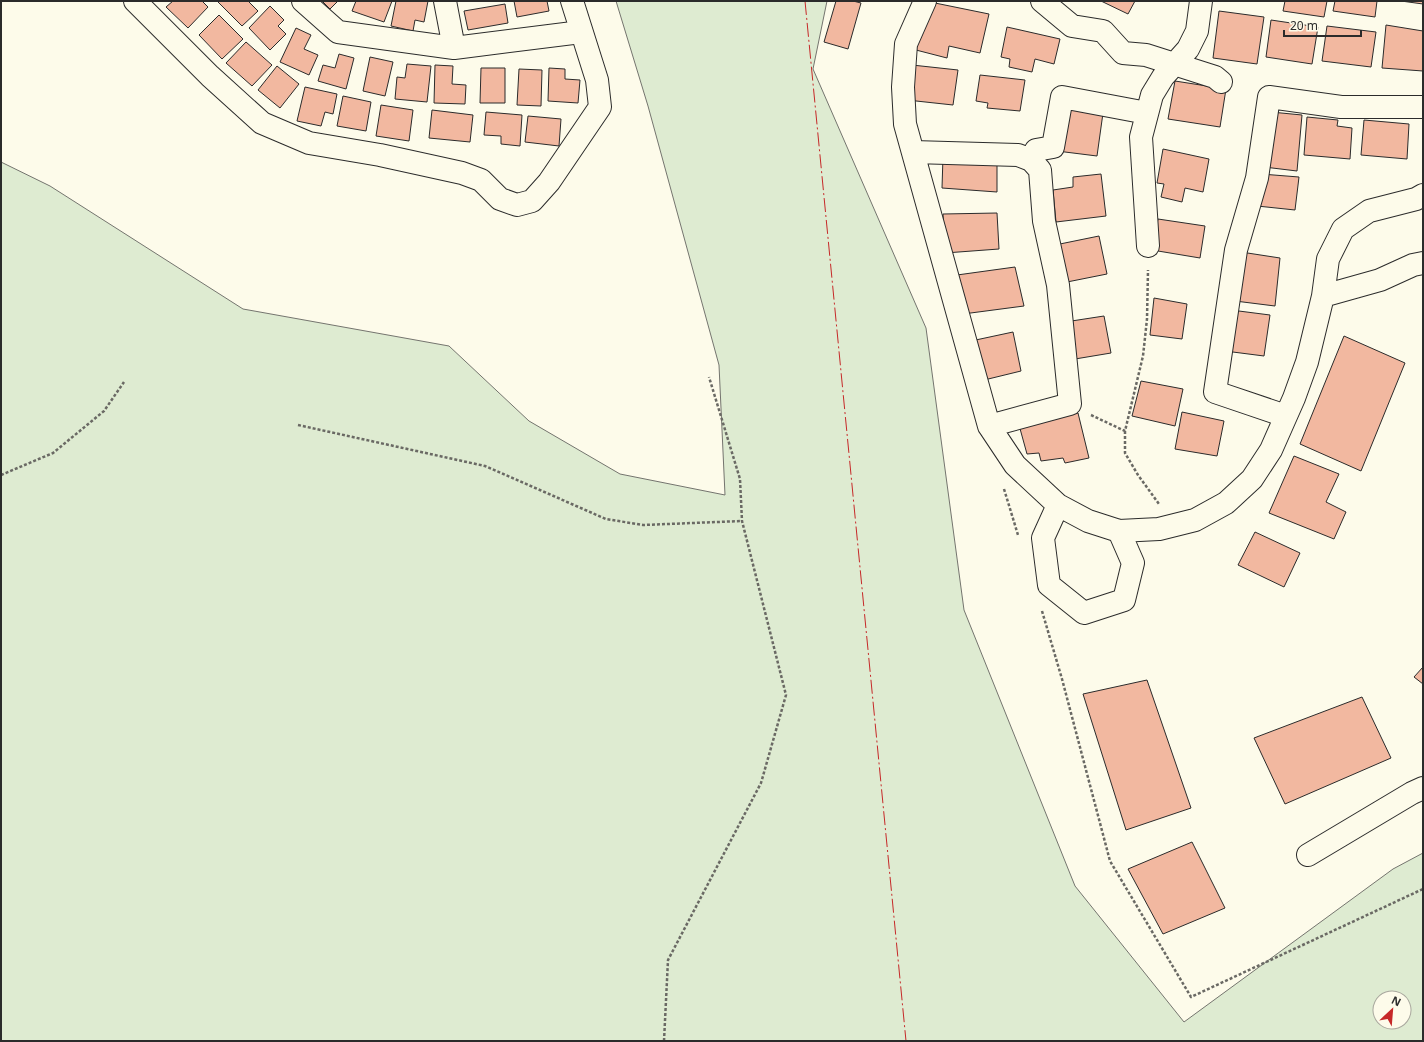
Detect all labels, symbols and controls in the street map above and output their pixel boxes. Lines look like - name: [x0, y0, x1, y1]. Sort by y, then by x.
- scale bar: [1284, 12, 1361, 38]
- text: 20 m: [1290, 17, 1318, 34]
- north arrow: [1372, 990, 1412, 1030]
- text: N: [1389, 992, 1404, 1009]

